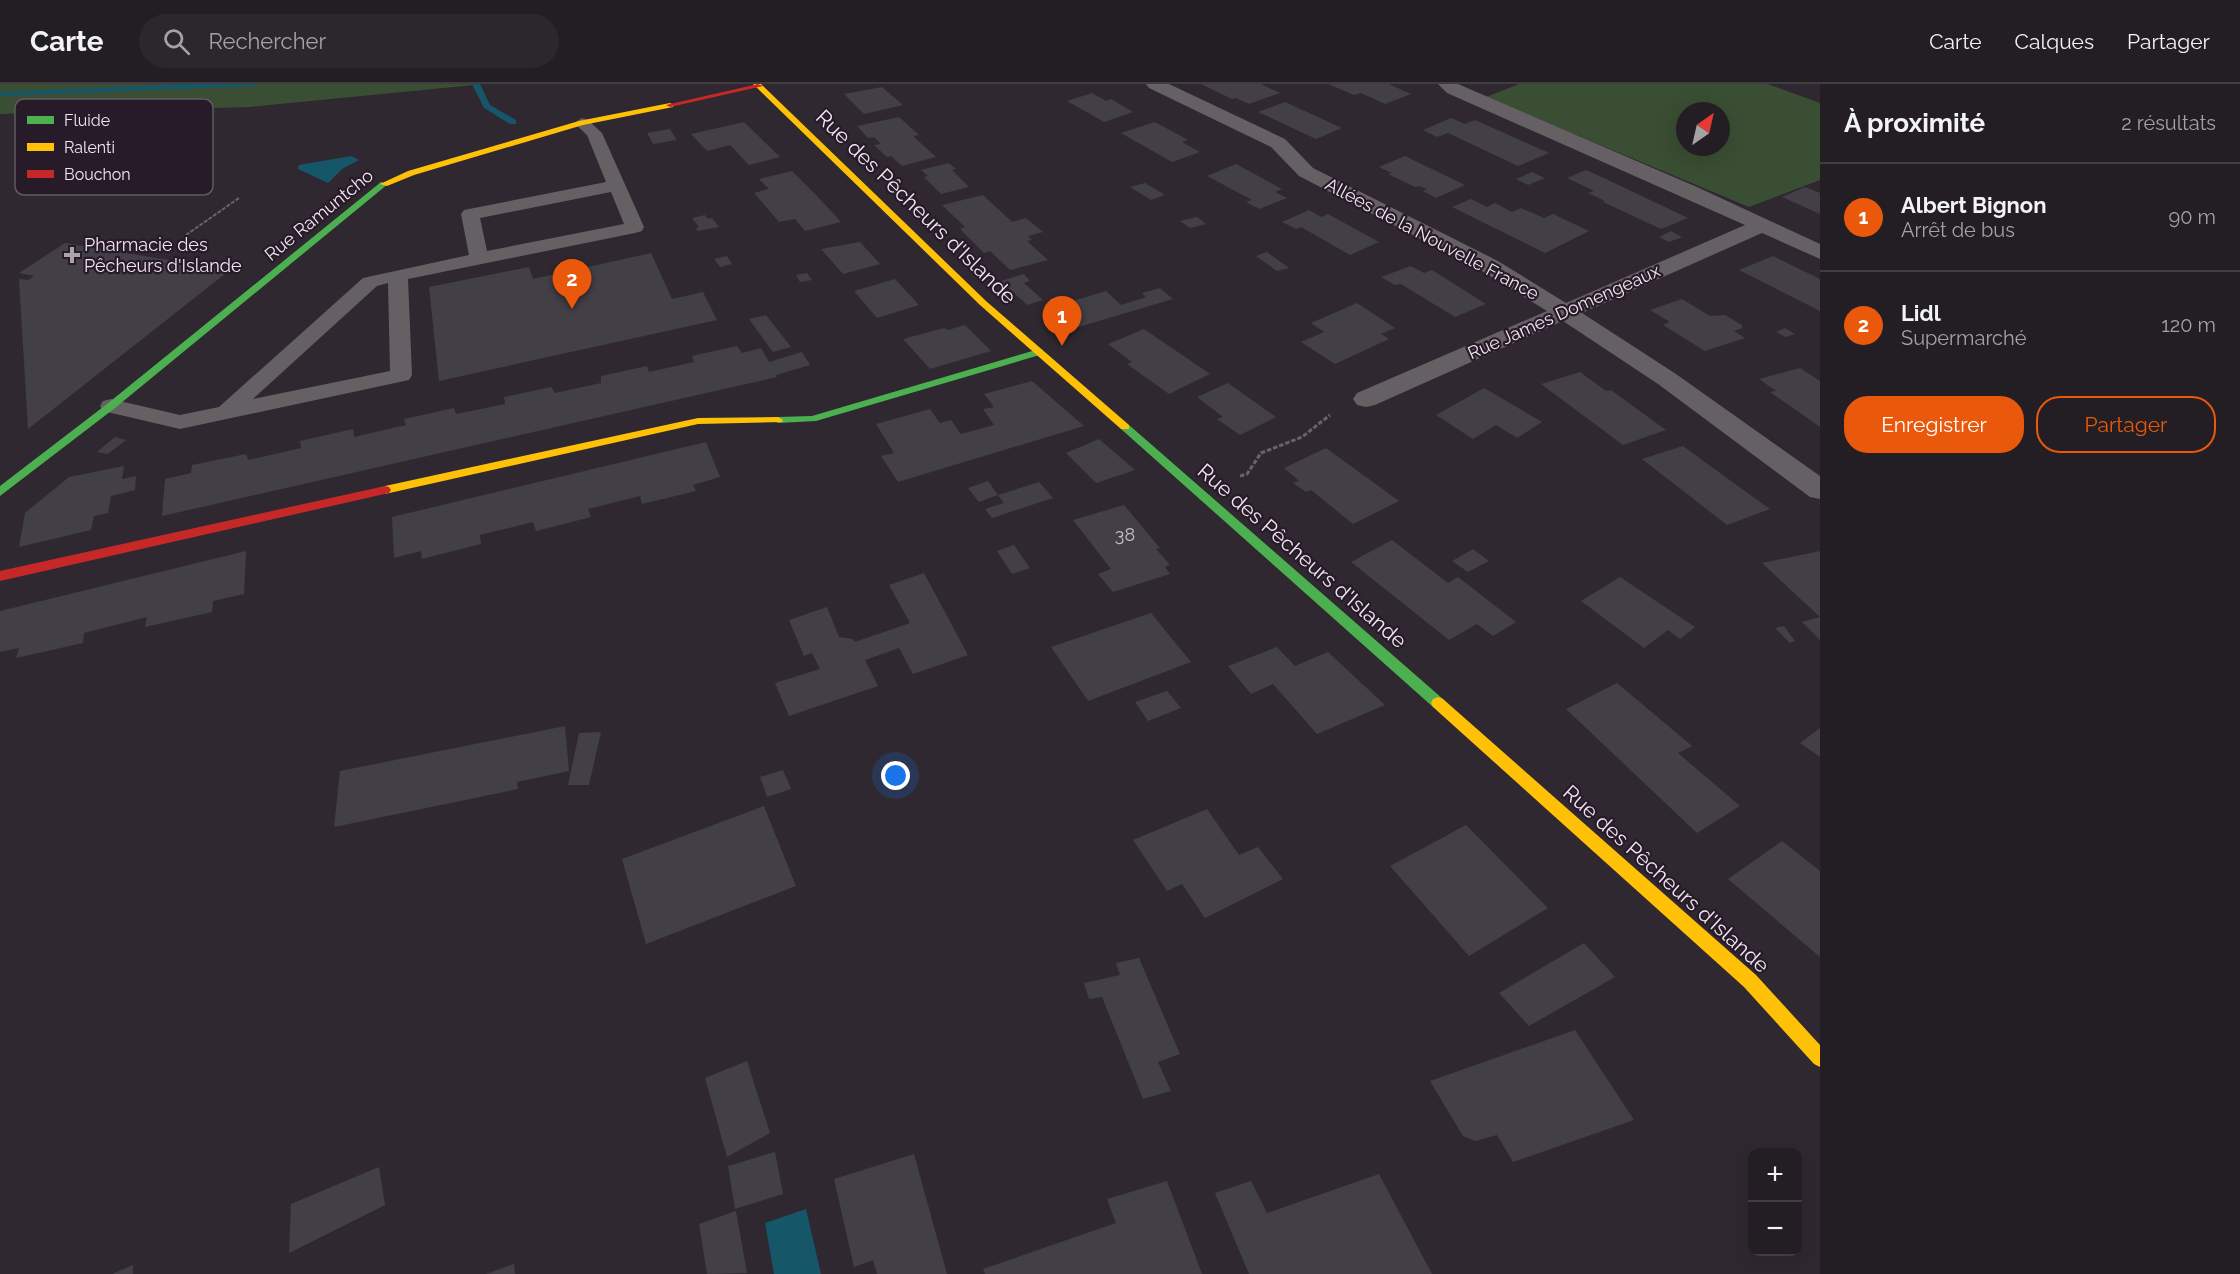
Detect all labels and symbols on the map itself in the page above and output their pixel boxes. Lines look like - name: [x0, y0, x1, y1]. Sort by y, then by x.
- legend: [15, 99, 213, 195]
- north arrow: [1676, 102, 1730, 156]
- street label: Rue des Pêcheurs d'Islande: [811, 104, 1022, 309]
- text: Fluide: [64, 111, 110, 130]
- text: Ralenti: [64, 138, 115, 157]
- street label: Rue Ramuntcho: [260, 164, 377, 265]
- text: Bouchon: [64, 165, 131, 184]
- street label: Allées de la Nouvelle France: [1322, 173, 1543, 304]
- place label: Pharmacie des Pêcheurs d'Islande: [84, 234, 242, 276]
- marker: Pharmacie des Pêcheurs d'Islande: [65, 248, 79, 262]
- pin: 2: [552, 260, 592, 309]
- street label: Rue James Domengeaux: [1464, 260, 1663, 363]
- pin: 1: [1042, 296, 1082, 346]
- street label: Rue des Pêcheurs d'Islande: [1193, 458, 1412, 653]
- house number: 38: [1115, 524, 1135, 545]
- your location: [881, 761, 910, 790]
- street label: Rue des Pêcheurs d'Islande: [1558, 780, 1774, 978]

